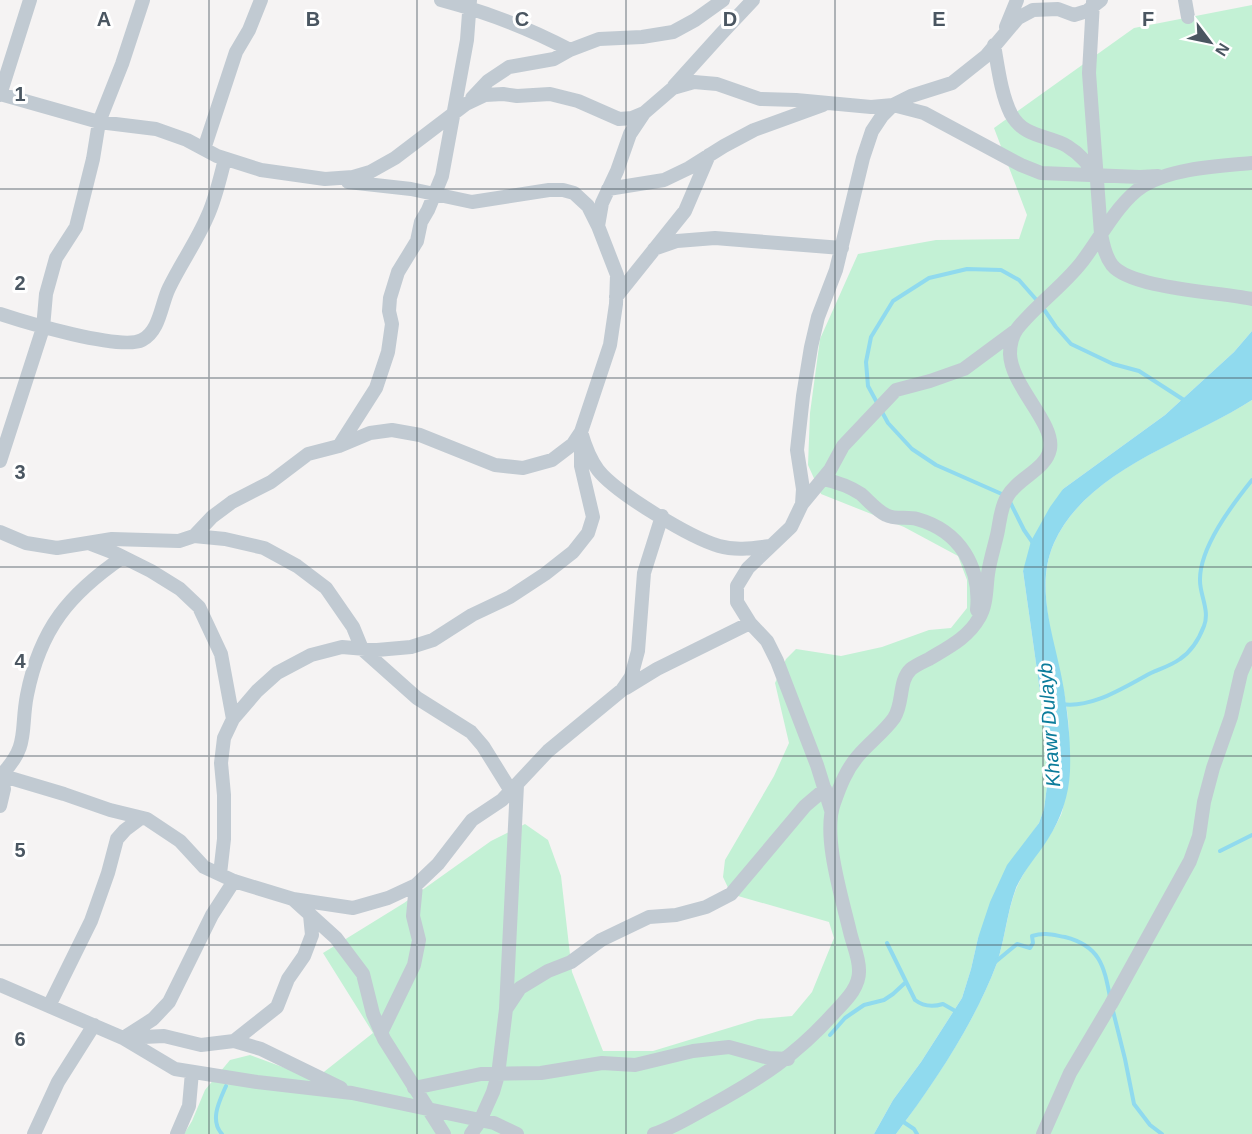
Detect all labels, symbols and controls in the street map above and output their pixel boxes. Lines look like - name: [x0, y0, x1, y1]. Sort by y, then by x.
- text: A: [97, 8, 111, 30]
- text: B: [306, 8, 320, 30]
- text: C: [515, 8, 529, 30]
- text: D: [723, 8, 737, 30]
- text: E: [932, 8, 946, 30]
- text: F: [1142, 8, 1154, 30]
- north arrow: [1180, 12, 1240, 72]
- text: N: [1212, 40, 1233, 59]
- text: 1: [14, 83, 26, 105]
- text: 2: [14, 272, 26, 294]
- text: 3: [14, 461, 26, 483]
- text: 4: [14, 650, 26, 672]
- water label: Khawr Dulayb: [1034, 662, 1064, 788]
- text: 5: [14, 839, 26, 861]
- text: 6: [14, 1028, 26, 1050]

